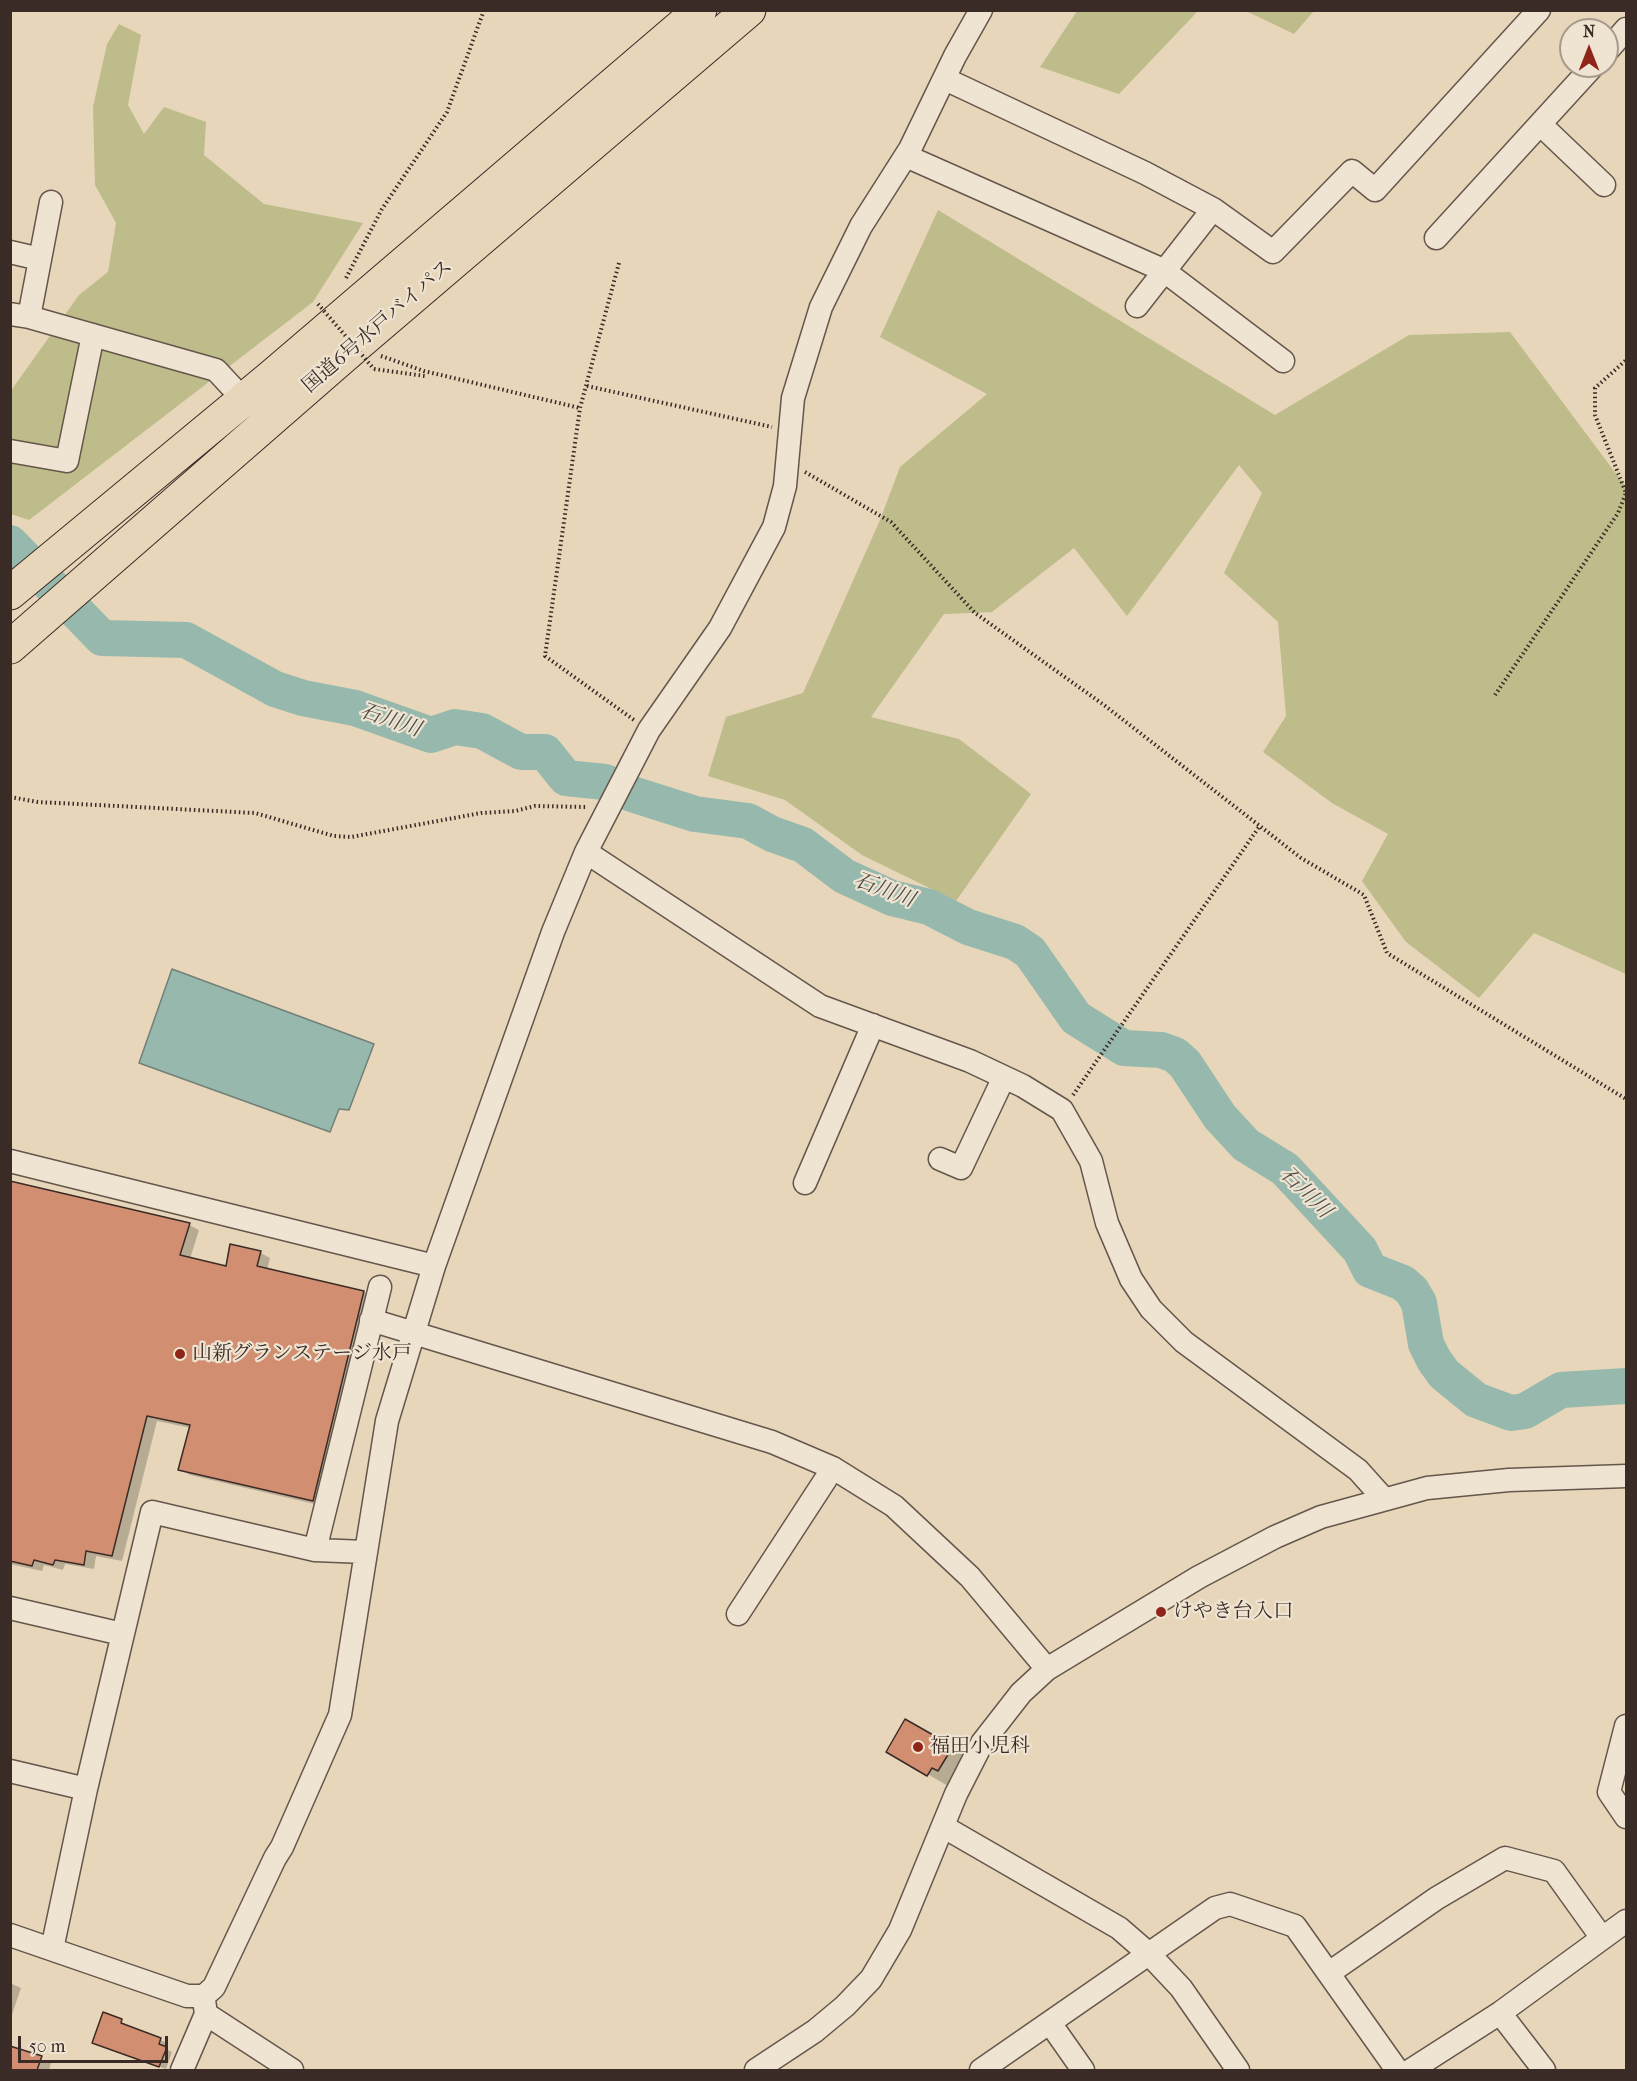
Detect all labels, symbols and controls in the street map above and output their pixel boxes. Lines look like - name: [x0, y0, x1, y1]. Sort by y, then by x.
- north arrow: [1559, 18, 1619, 78]
- text: N: [1583, 22, 1595, 41]
- street label: 国道6号水戸バイパス: [298, 255, 458, 399]
- water label: 石川川: [356, 699, 424, 743]
- water label: 石川川: [850, 868, 918, 914]
- water label: 石川川: [1274, 1162, 1336, 1224]
- place label: 山新グランステージ水戸: [192, 1342, 412, 1366]
- marker: 山新グランステージ水戸: [173, 1347, 187, 1361]
- place label: けやき台入口: [1173, 1600, 1293, 1624]
- marker: けやき台入口: [1154, 1605, 1168, 1619]
- place label: 福田小児科: [930, 1735, 1030, 1759]
- marker: 福田小児科: [911, 1740, 925, 1754]
- scale bar: [21, 2024, 171, 2062]
- text: 50 m: [29, 2036, 65, 2057]

